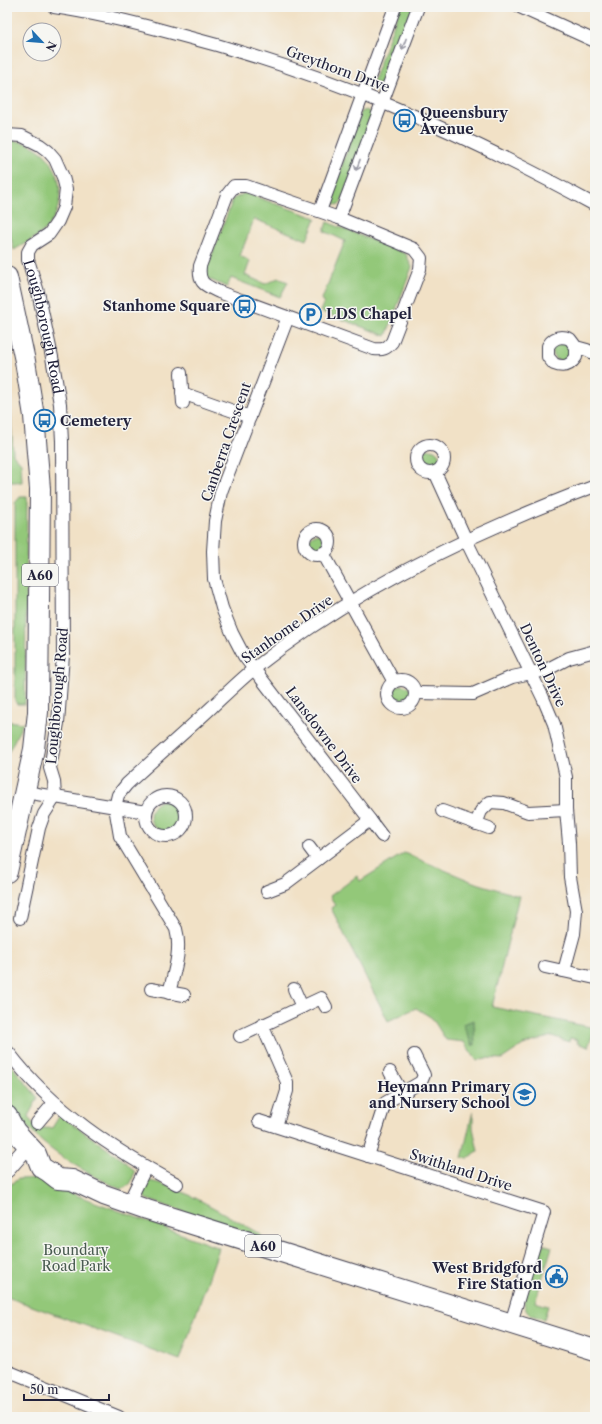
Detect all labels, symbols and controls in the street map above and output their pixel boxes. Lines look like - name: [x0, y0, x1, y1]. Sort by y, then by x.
- north arrow: [22, 22, 62, 62]
- one-way arrow: [400, 37, 408, 49]
- text: N: [42, 39, 59, 54]
- street label: Greythorn Drive: [284, 42, 393, 96]
- place label: Queensbury Avenue: [419, 104, 508, 138]
- bus stop icon: Queensbury Avenue: [392, 108, 418, 134]
- one-way arrow: [354, 159, 362, 171]
- street label: Loughborough Road: [19, 257, 67, 396]
- bus stop icon: Stanhome Square: [232, 293, 258, 319]
- place label: Stanhome Square: [103, 297, 230, 315]
- parking icon: LDS Chapel: [297, 301, 323, 327]
- place label: LDS Chapel: [326, 305, 412, 323]
- street label: Canberra Crescent: [197, 380, 255, 504]
- bus stop icon: Cemetery: [32, 408, 58, 434]
- place label: Cemetery: [60, 412, 132, 430]
- road number: A60: [22, 564, 58, 586]
- street label: Stanhome Drive: [238, 591, 336, 667]
- street label: Denton Drive: [516, 620, 570, 710]
- street label: Loughborough Road: [42, 627, 72, 765]
- street label: Lansdowne Drive: [282, 683, 366, 787]
- place label: Heymann Primary and Nursery School: [369, 1078, 510, 1112]
- school or university icon: Heymann Primary and Nursery School: [512, 1082, 538, 1108]
- street label: Swithland Drive: [407, 1145, 515, 1195]
- road number: A60: [245, 1235, 281, 1257]
- park label: Boundary Road Park: [42, 1241, 111, 1275]
- place label: West Bridgford Fire Station: [431, 1259, 543, 1293]
- public building icon: West Bridgford Fire Station: [544, 1263, 570, 1289]
- scale bar: [24, 1376, 109, 1402]
- text: 50 m: [30, 1382, 59, 1397]

